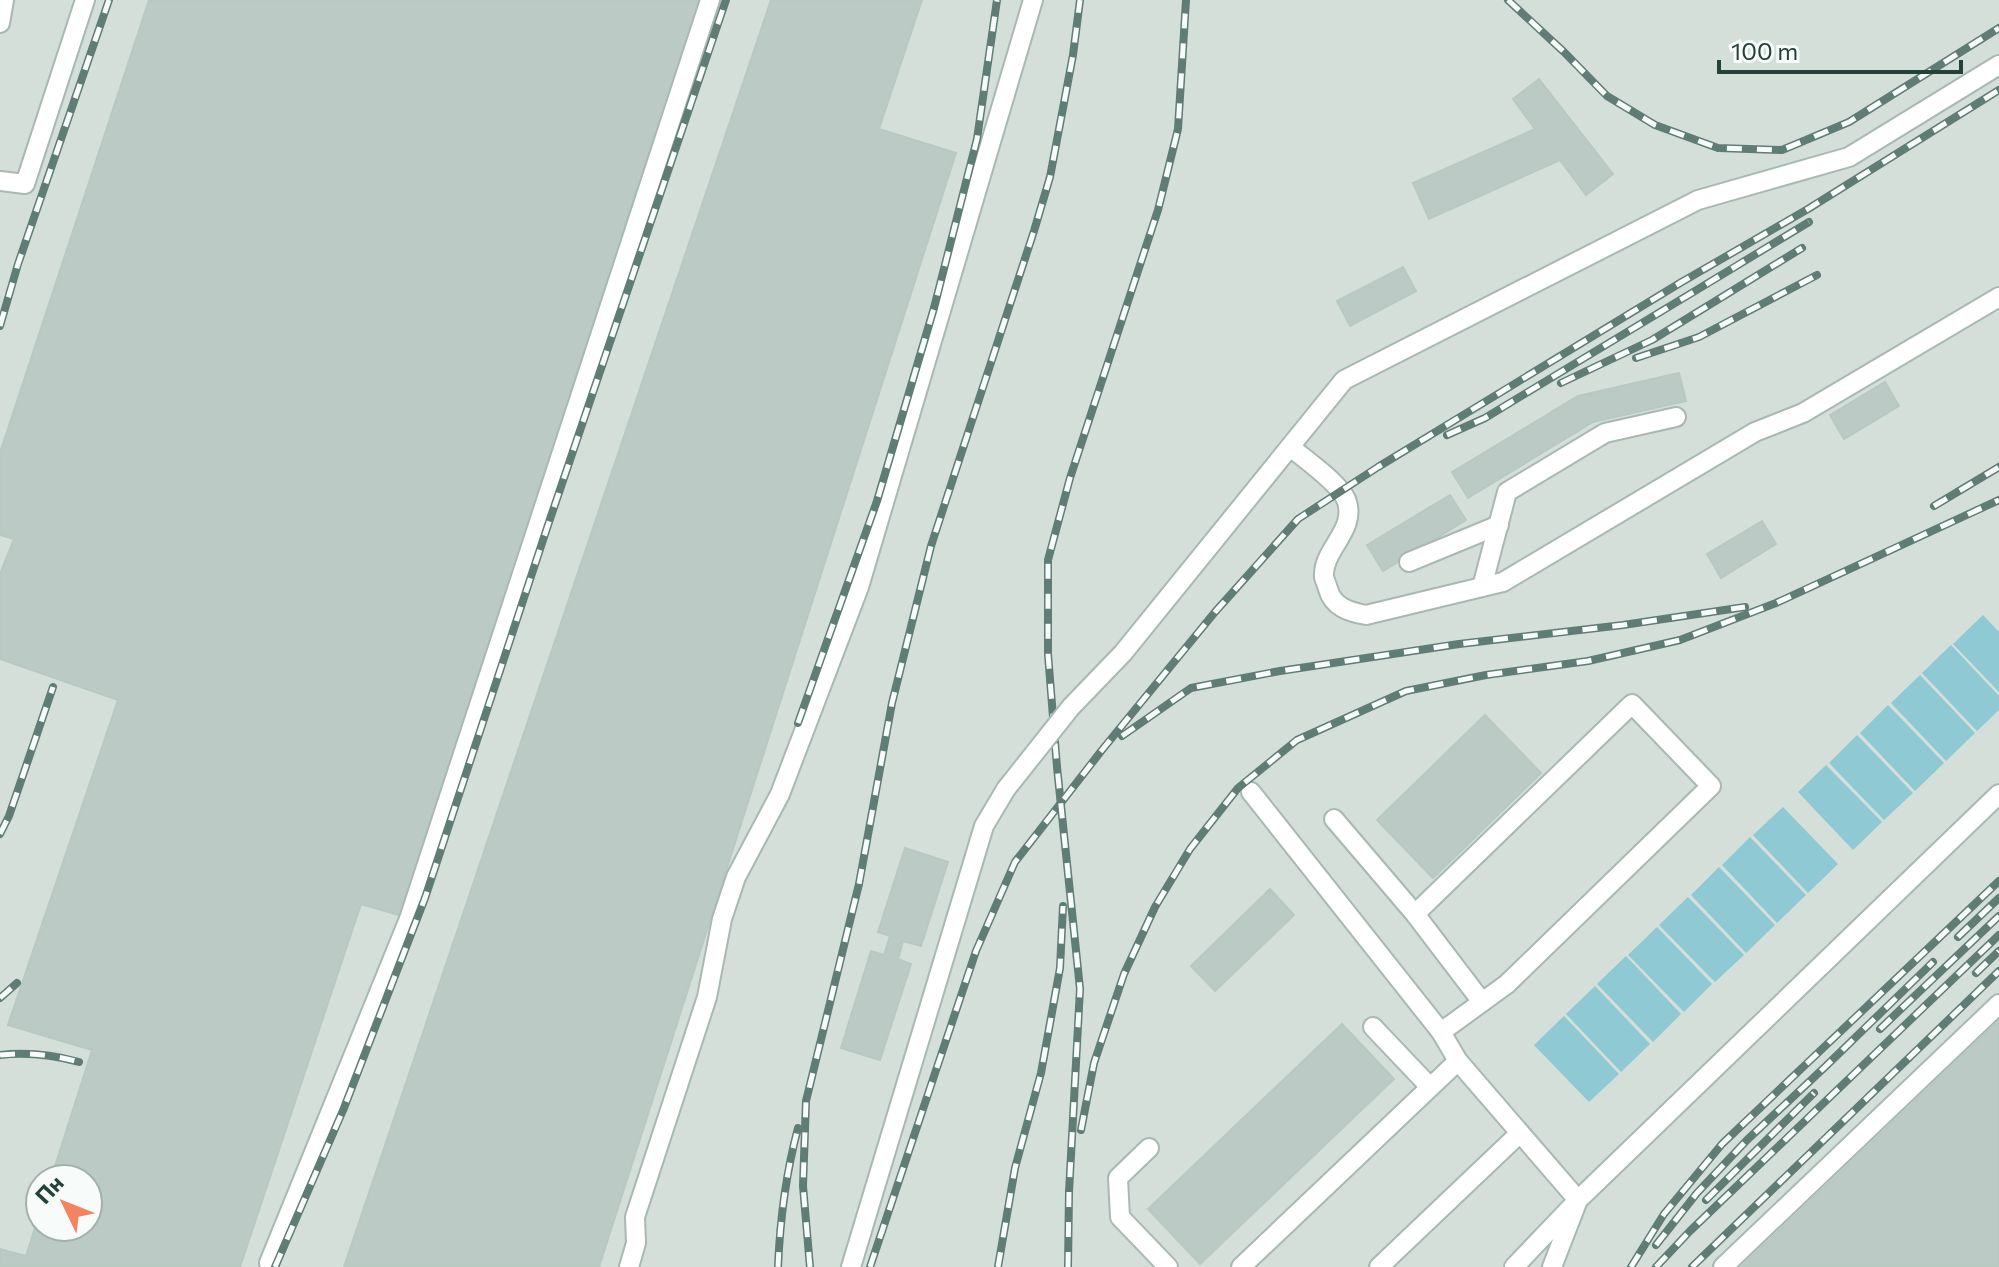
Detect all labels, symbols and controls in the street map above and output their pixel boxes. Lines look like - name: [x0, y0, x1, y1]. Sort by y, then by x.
- scale bar: [1719, 24, 1961, 74]
- text: 100 m: [1731, 36, 1798, 65]
- north arrow: [24, 1163, 104, 1243]
- text: Пн: [29, 1169, 69, 1209]

